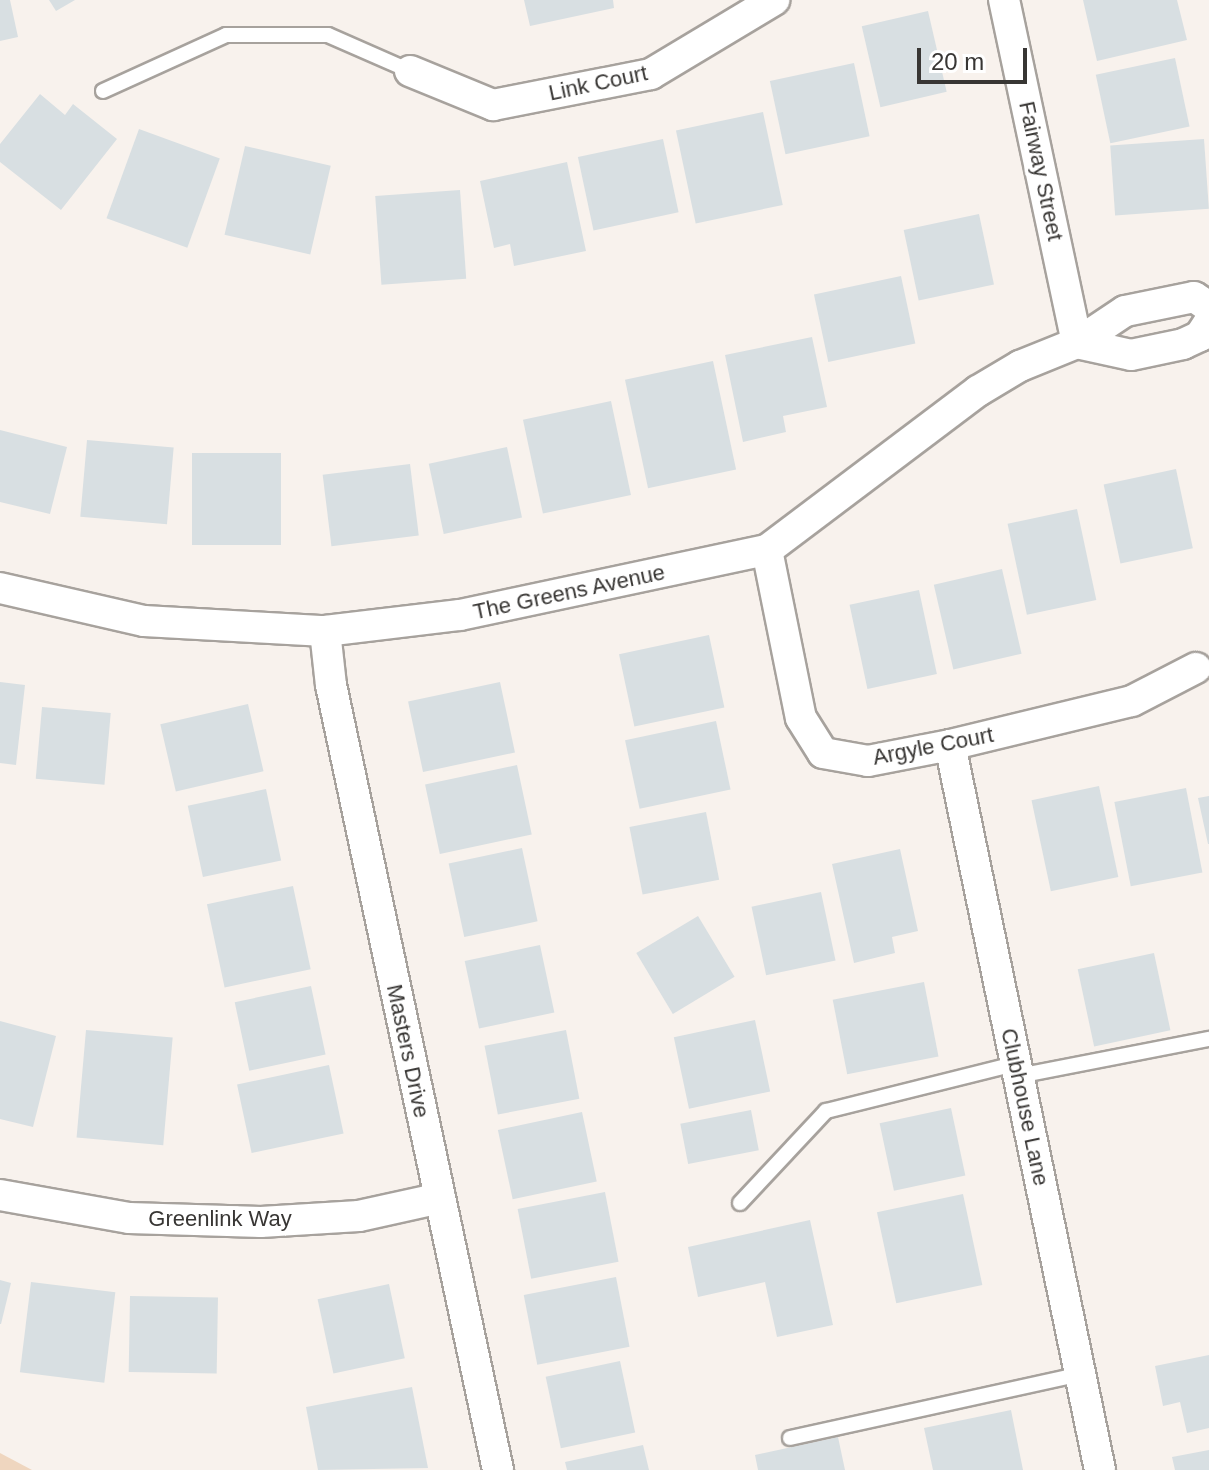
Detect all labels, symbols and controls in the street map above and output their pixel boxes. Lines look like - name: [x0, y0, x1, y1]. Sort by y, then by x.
- scale bar: [921, 32, 1031, 82]
- text: 20 m: [931, 48, 984, 75]
- street label: Link Court: [546, 60, 650, 106]
- street label: Fairway Street: [1013, 99, 1069, 243]
- street label: The Greens Avenue: [470, 559, 668, 625]
- street label: Argyle Court: [870, 721, 996, 771]
- street label: Masters Drive: [381, 982, 435, 1120]
- street label: Clubhouse Lane: [995, 1026, 1055, 1188]
- street label: Greenlink Way: [148, 1206, 292, 1232]

